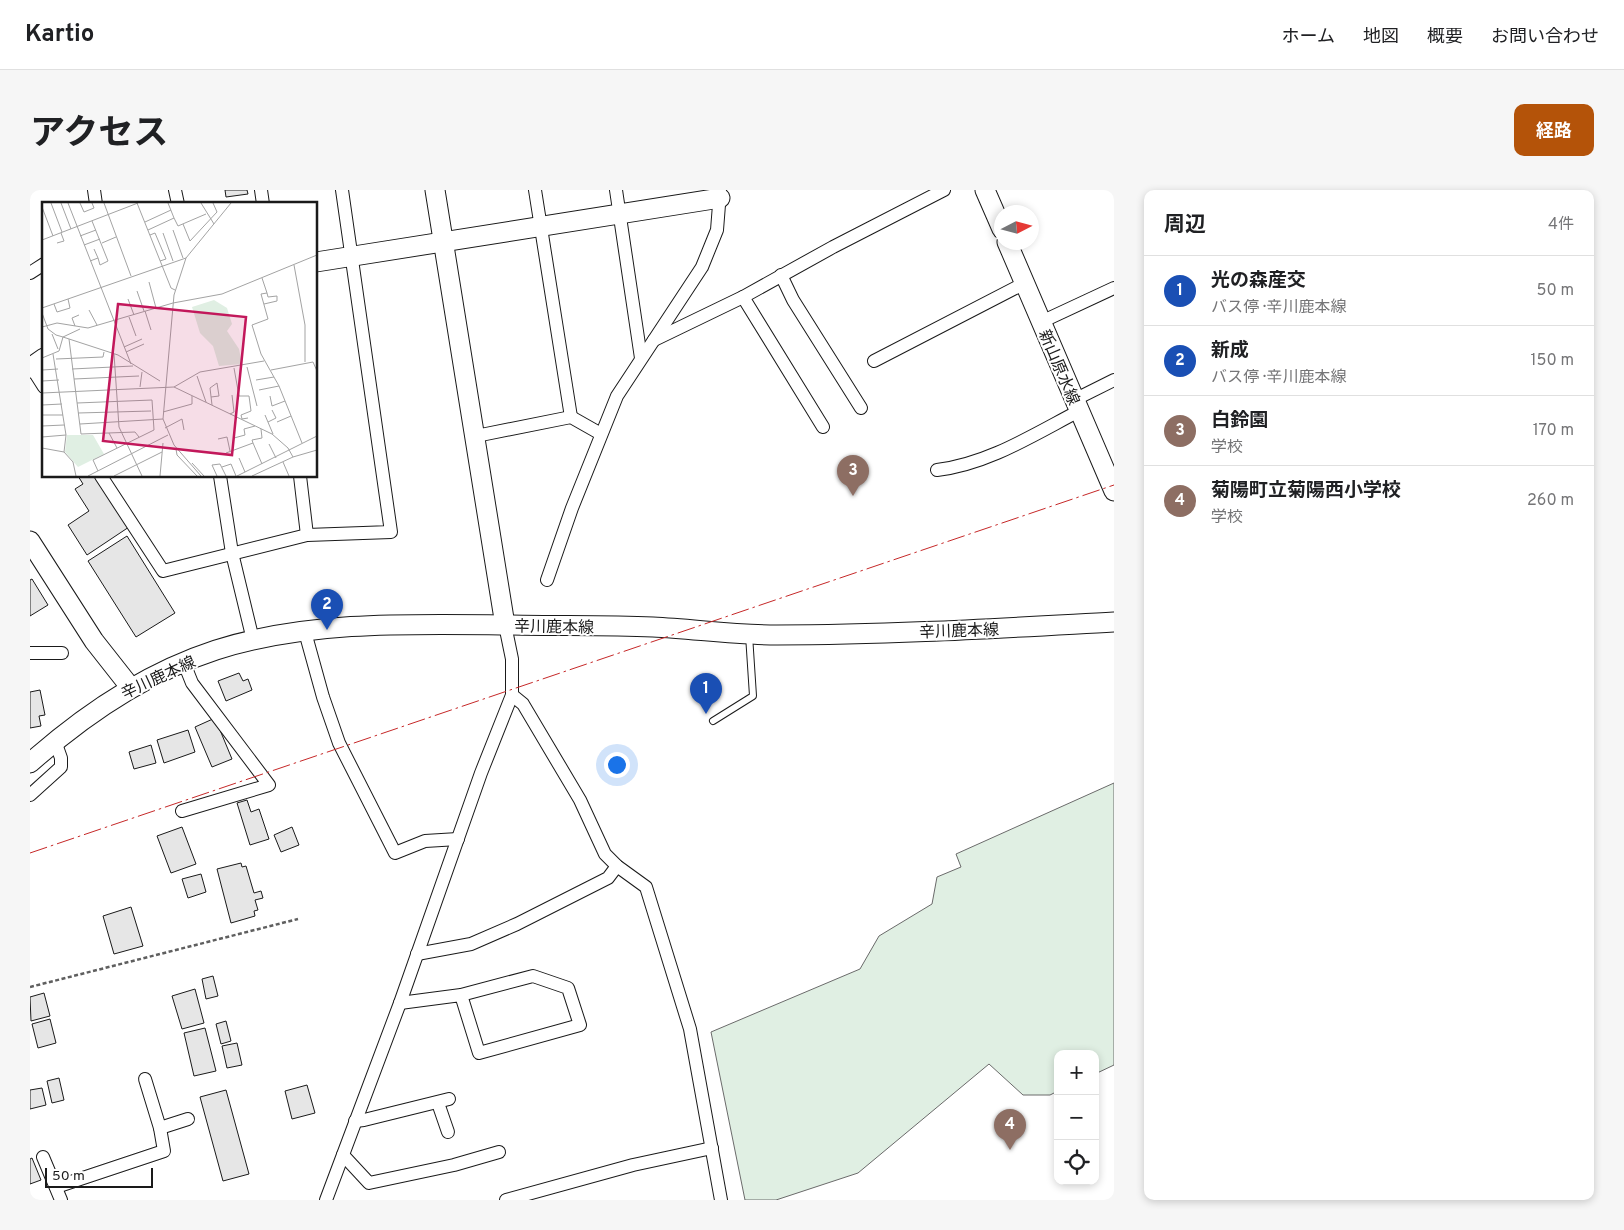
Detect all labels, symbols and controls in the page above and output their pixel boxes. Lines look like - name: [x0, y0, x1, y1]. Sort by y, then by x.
- text: Kartio: [25, 20, 94, 50]
- text: ホーム: [1282, 26, 1335, 49]
- text: 地図: [1363, 26, 1399, 49]
- text: 概要: [1427, 26, 1463, 49]
- text: お問い合わせ: [1491, 26, 1599, 49]
- button: 経路: [1514, 104, 1594, 156]
- text: アクセス: [30, 113, 168, 157]
- inset map: [42, 202, 318, 478]
- north arrow: [994, 205, 1039, 250]
- text: 周辺: [1164, 212, 1206, 239]
- text: 4件: [1548, 215, 1574, 235]
- text: 光の森産交: [1211, 269, 1306, 293]
- text: 1: [1177, 281, 1183, 301]
- text: 50 m: [1537, 281, 1574, 301]
- text: バス停 · 辛川鹿本線: [1211, 298, 1347, 318]
- street label: 新山原水線: [1033, 327, 1083, 409]
- text: 新成: [1211, 339, 1249, 363]
- text: 2: [1175, 351, 1185, 371]
- text: 150 m: [1531, 351, 1574, 371]
- text: バス停 · 辛川鹿本線: [1211, 368, 1347, 388]
- text: 白鈴園: [1211, 409, 1268, 433]
- text: 3: [1175, 421, 1185, 441]
- text: 170 m: [1533, 421, 1574, 441]
- text: 学校: [1211, 438, 1243, 458]
- pin: 3: [837, 455, 869, 496]
- text: 菊陽町立菊陽西小学校: [1211, 479, 1401, 503]
- text: 4: [1175, 491, 1185, 511]
- text: 260 m: [1527, 491, 1574, 511]
- text: 学校: [1211, 508, 1243, 528]
- pin: 2: [311, 589, 343, 630]
- street label: 辛川鹿本線: [514, 617, 594, 639]
- street label: 辛川鹿本線: [919, 621, 999, 643]
- street label: 辛川鹿本線: [118, 653, 199, 705]
- pin: 1: [690, 673, 722, 714]
- your location: [604, 752, 630, 778]
- map controls: [1054, 1050, 1099, 1185]
- button: +: [1054, 1050, 1099, 1095]
- button: −: [1054, 1095, 1099, 1140]
- pin: 4: [994, 1109, 1026, 1150]
- button: locate: [1054, 1140, 1099, 1185]
- scale bar: [45, 1165, 152, 1188]
- text: 50 m: [52, 1168, 85, 1185]

